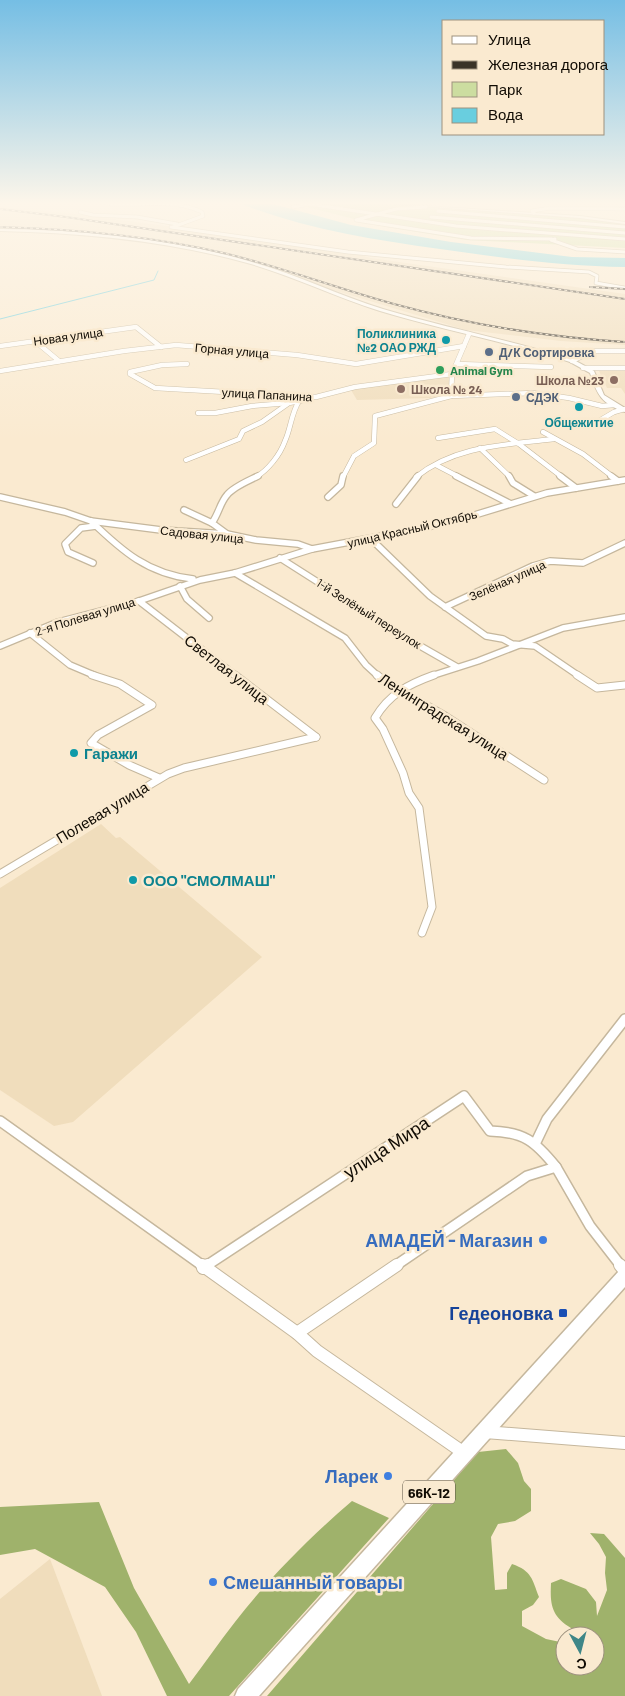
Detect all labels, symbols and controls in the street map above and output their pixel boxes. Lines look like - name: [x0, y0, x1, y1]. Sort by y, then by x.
- legend: [442, 20, 605, 135]
- text: Улица: [488, 30, 531, 48]
- text: Железная дорога: [488, 55, 609, 73]
- text: Парк: [488, 80, 522, 98]
- text: Вода: [488, 105, 524, 123]
- street label: Новая улица: [32, 324, 104, 349]
- place label: Поликлиника №2 ОАО РЖД: [357, 326, 436, 355]
- marker: Поликлиника №2 ОАО РЖД: [440, 334, 452, 346]
- street label: Горная улица: [194, 340, 270, 361]
- place label: Д/К Сортировка: [499, 345, 594, 360]
- marker: Д/К Сортировка: [483, 346, 495, 358]
- place label: Animal Gym: [450, 363, 513, 377]
- marker: Animal Gym: [434, 364, 446, 376]
- place label: Школа №23: [536, 373, 604, 387]
- marker: Школа №23: [608, 374, 620, 386]
- place label: Школа № 24: [411, 382, 482, 396]
- marker: Школа № 24: [395, 383, 407, 395]
- street label: улица Папанина: [221, 385, 313, 404]
- place label: СДЭК: [526, 390, 560, 405]
- marker: СДЭК: [510, 391, 522, 403]
- marker: Общежитие: [573, 401, 585, 413]
- place label: Общежитие: [544, 415, 614, 430]
- street label: улица Красный Октябрь: [346, 506, 478, 551]
- street label: Садовая улица: [159, 523, 245, 546]
- street label: Зелёная улица: [467, 557, 548, 604]
- street label: 1-й Зелёный переулок: [314, 575, 425, 652]
- street label: 2-я Полевая улица: [33, 594, 137, 639]
- street label: Светлая улица: [181, 630, 273, 708]
- street label: Ленинградская улица: [376, 669, 513, 763]
- place label: Гаражи: [84, 744, 138, 762]
- marker: Гаражи: [68, 747, 80, 759]
- street label: Полевая улица: [53, 777, 152, 847]
- place label: ООО "СМОЛМАШ": [143, 871, 276, 889]
- marker: ООО "СМОЛМАШ": [127, 874, 139, 886]
- street label: улица Мира: [339, 1111, 434, 1183]
- place label: АМАДЕЙ - Магазин: [365, 1229, 533, 1251]
- marker: АМАДЕЙ - Магазин: [537, 1234, 549, 1246]
- place label: Гедеоновка: [449, 1302, 554, 1324]
- marker: Гедеоновка: [557, 1307, 569, 1319]
- place label: Ларек: [325, 1465, 379, 1487]
- marker: Ларек: [382, 1470, 394, 1482]
- road number: 66К-12: [403, 1480, 455, 1504]
- place label: Смешанный товары: [223, 1571, 403, 1593]
- marker: Смешанный товары: [207, 1576, 219, 1588]
- north arrow: [555, 1626, 605, 1676]
- text: С: [576, 1655, 588, 1673]

